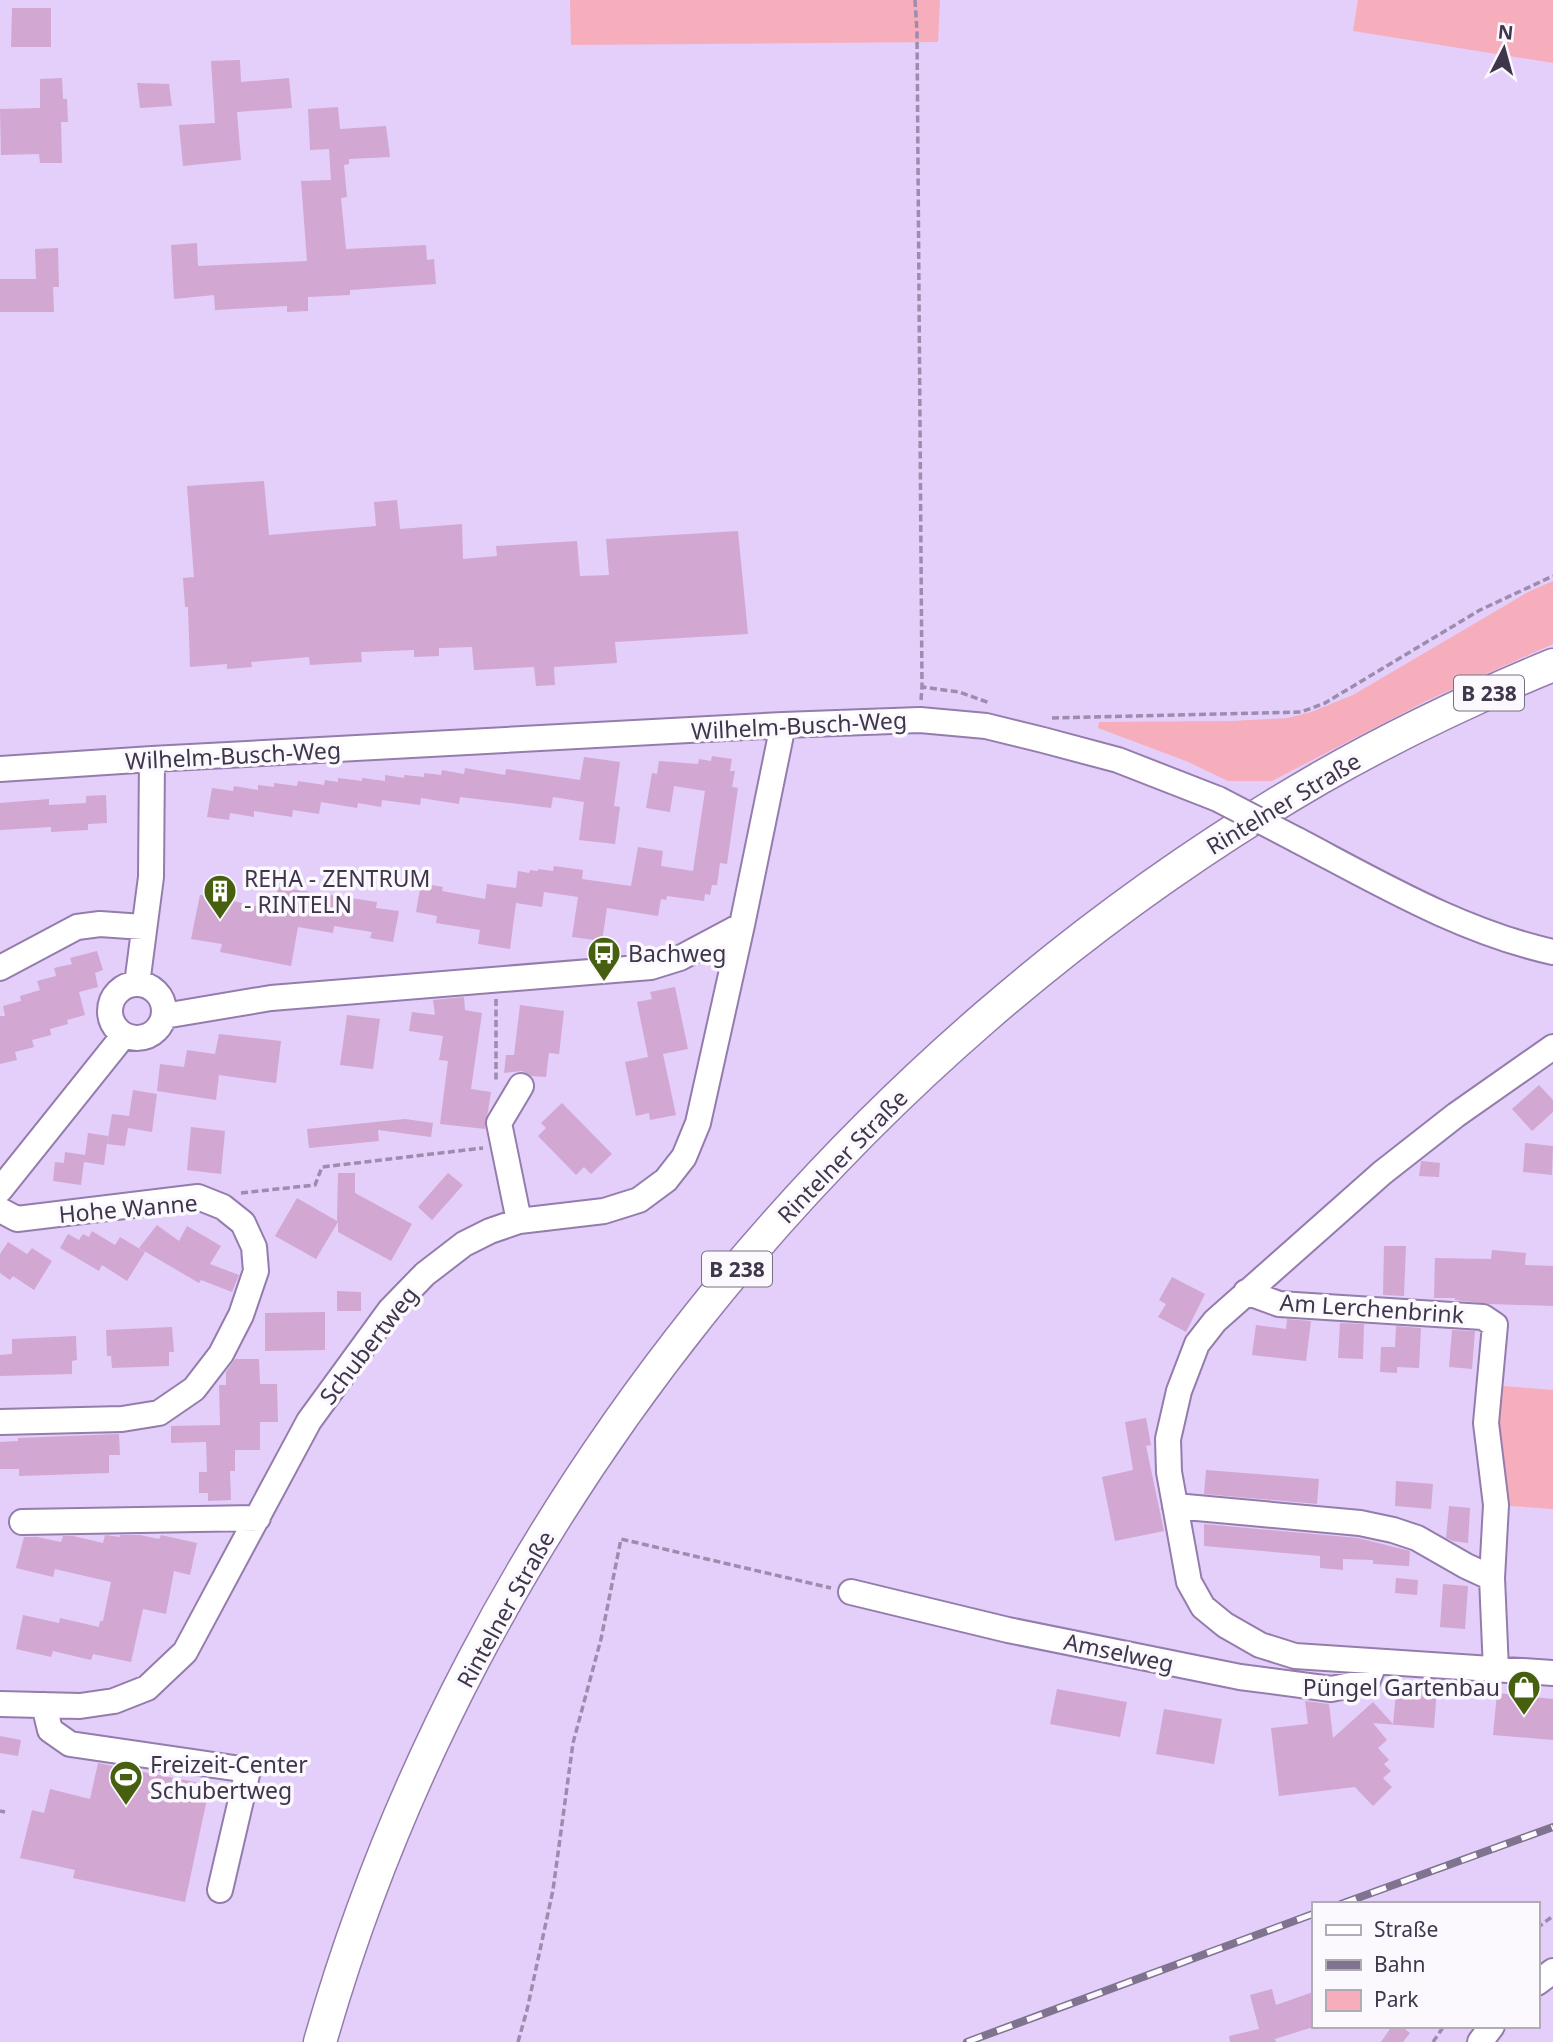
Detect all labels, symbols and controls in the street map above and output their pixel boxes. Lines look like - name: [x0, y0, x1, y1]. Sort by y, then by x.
- north arrow: [1469, 14, 1539, 84]
- text: N: [1497, 18, 1515, 46]
- road number: B 238: [1454, 676, 1524, 710]
- street label: Wilhelm-Busch-Weg: [690, 703, 908, 747]
- street label: Wilhelm-Busch-Weg: [124, 733, 342, 777]
- street label: Rintelner Straße: [1200, 744, 1366, 862]
- place label: REHA - ZENTRUM - RINTELN: [244, 862, 430, 920]
- building icon: REHA - ZENTRUM - RINTELN: [201, 872, 239, 921]
- bus stop icon: Bachweg: [585, 934, 623, 983]
- place label: Bachweg: [628, 937, 726, 969]
- street label: Rintelner Straße: [770, 1082, 914, 1230]
- street label: Hohe Wanne: [57, 1186, 199, 1230]
- road number: B 238: [702, 1252, 772, 1286]
- street label: Schubertweg: [312, 1279, 424, 1411]
- street label: Am Lerchenbrink: [1279, 1286, 1466, 1330]
- street label: Rintelner Straße: [449, 1525, 561, 1693]
- street label: Amselweg: [1061, 1625, 1177, 1679]
- shop icon: Püngel Gartenbau: [1505, 1668, 1543, 1717]
- place label: Püngel Gartenbau: [1303, 1671, 1500, 1703]
- place label: Freizeit-Center Schubertweg: [150, 1748, 308, 1806]
- sports icon: Freizeit-Center Schubertweg: [107, 1758, 145, 1807]
- legend: [1312, 1902, 1539, 2028]
- text: Straße: [1374, 1915, 1438, 1943]
- text: Bahn: [1374, 1950, 1425, 1978]
- text: Park: [1374, 1985, 1419, 2013]

